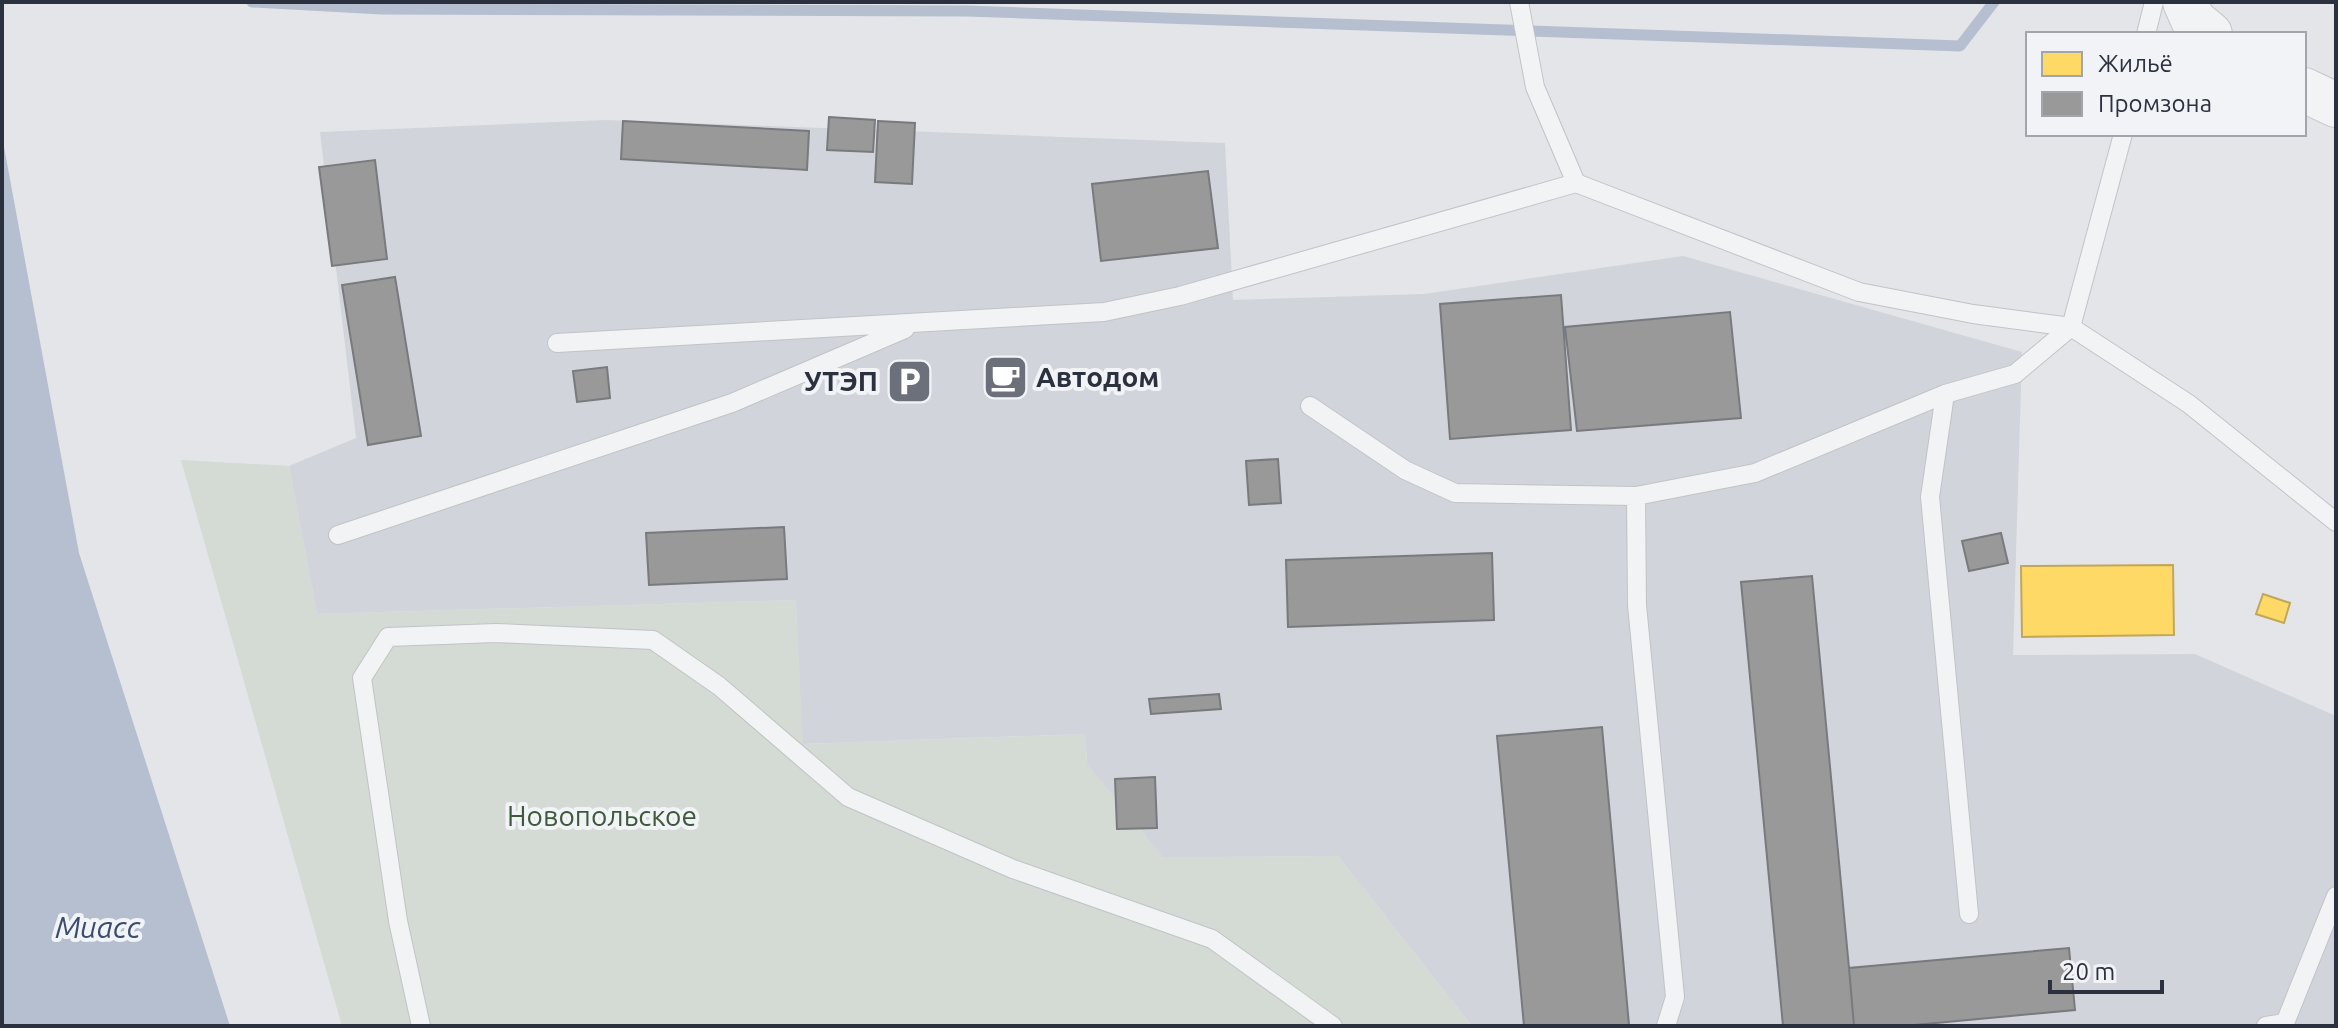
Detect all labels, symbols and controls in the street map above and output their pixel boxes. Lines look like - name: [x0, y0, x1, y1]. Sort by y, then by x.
- legend: [2026, 32, 2306, 136]
- text: Жильё: [2098, 50, 2173, 77]
- text: Промзона: [2098, 90, 2212, 117]
- cafe icon: Автодом: [981, 353, 1029, 401]
- parking icon: УТЭП: [885, 357, 933, 405]
- place label: Автодом: [1036, 361, 1159, 392]
- place label: УТЭП: [804, 365, 878, 396]
- park label: Новопольское: [507, 800, 697, 831]
- water label: Миасс: [55, 910, 141, 944]
- scale bar: [2050, 944, 2162, 994]
- text: 20 m: [2062, 958, 2115, 985]

